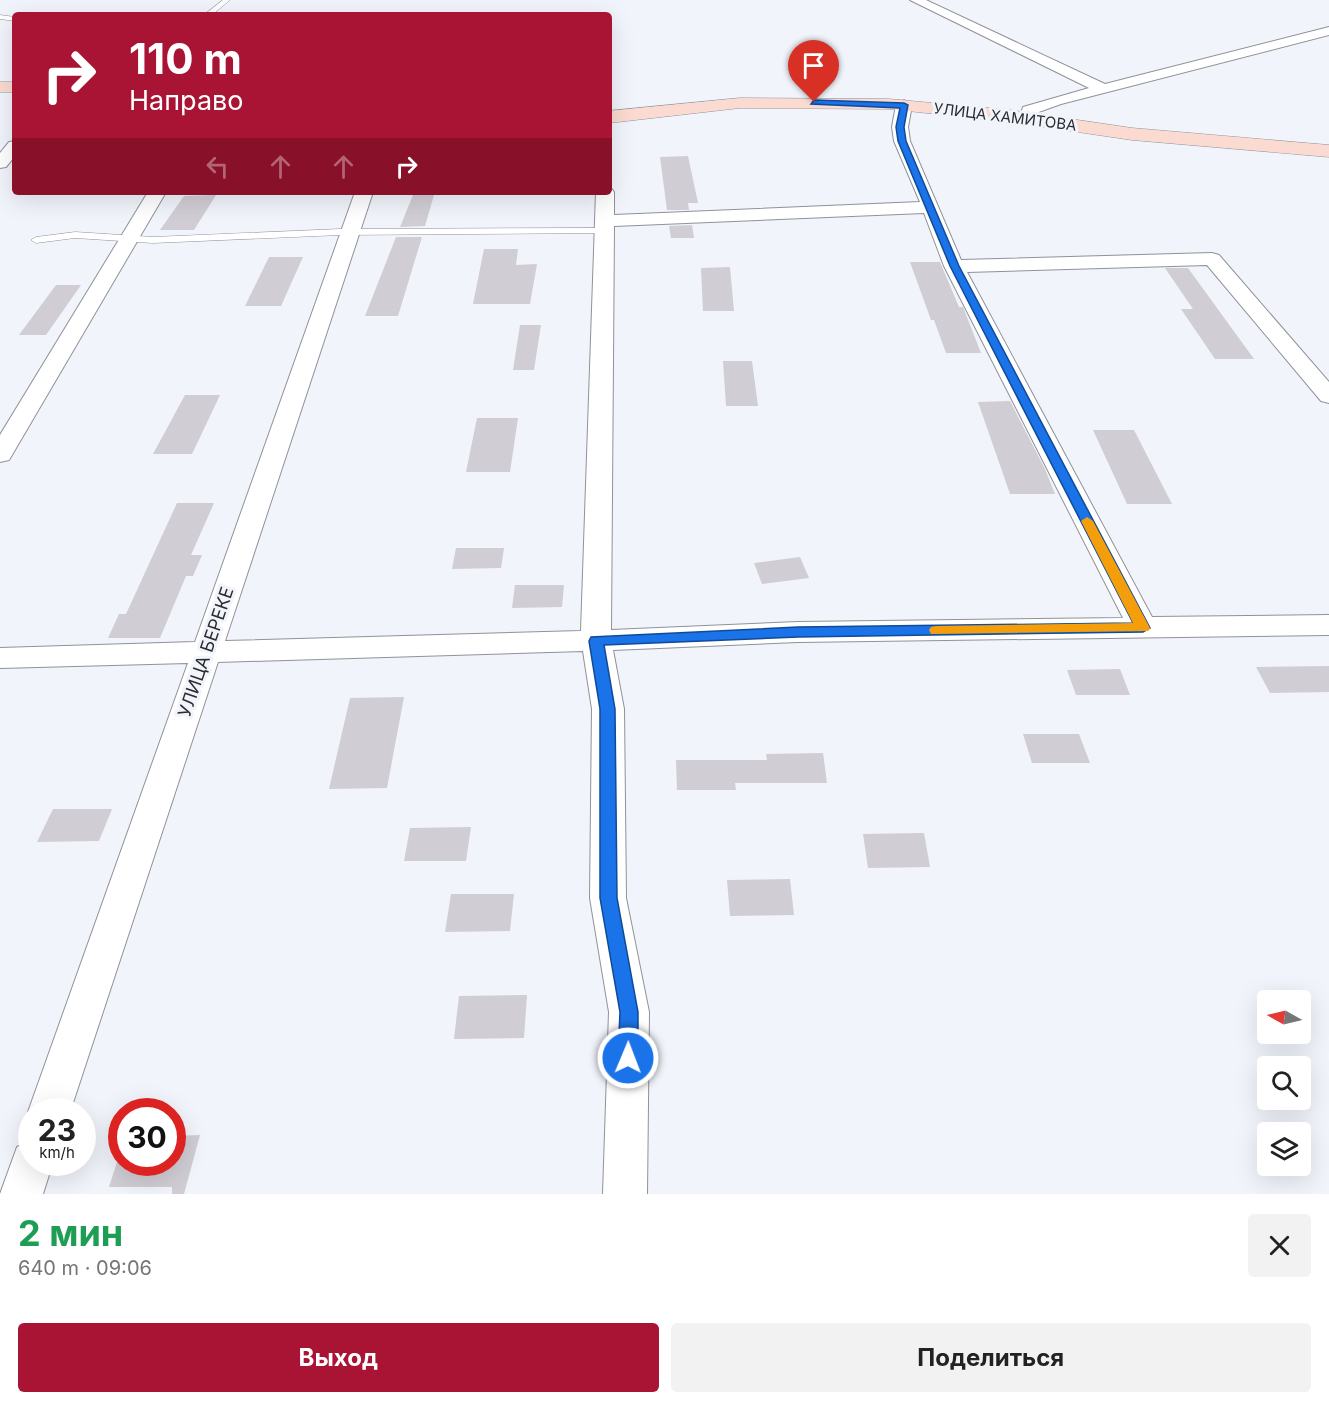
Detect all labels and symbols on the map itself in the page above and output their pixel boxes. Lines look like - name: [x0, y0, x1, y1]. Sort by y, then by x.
- pin: [788, 40, 839, 102]
- street label: УЛИЦА ХАМИТОВА: [933, 98, 1078, 135]
- street label: УЛИЦА БЕРЕКЕ: [173, 584, 238, 720]
- north arrow: [1257, 990, 1311, 1044]
- position arrow: [596, 1026, 660, 1090]
- speed limit sign: 30: [108, 1098, 186, 1176]

